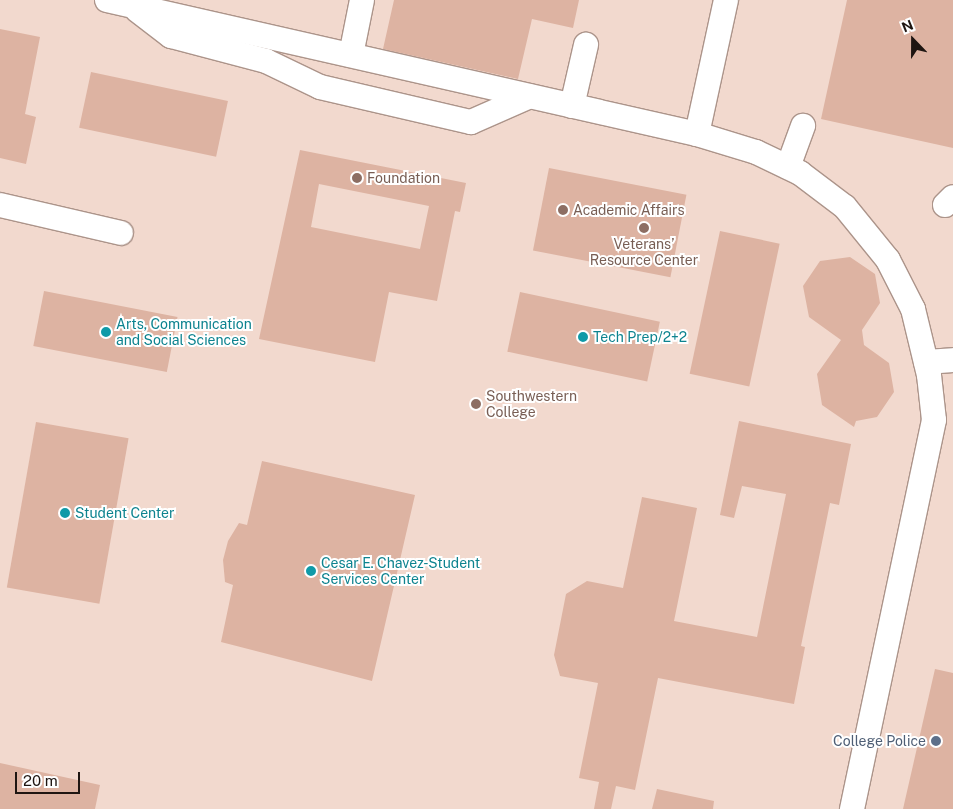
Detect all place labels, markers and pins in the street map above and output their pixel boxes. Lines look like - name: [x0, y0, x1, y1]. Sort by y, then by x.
- place label: Foundation: [367, 170, 440, 186]
- marker: Foundation: [351, 172, 363, 184]
- place label: Academic Affairs: [573, 202, 685, 218]
- marker: Academic Affairs: [557, 204, 569, 216]
- marker: Veterans’ Resource Center: [638, 222, 650, 234]
- place label: Veterans’ Resource Center: [590, 236, 698, 268]
- place label: Arts, Communication and Social Sciences: [116, 316, 252, 348]
- marker: Arts, Communication and Social Sciences: [100, 326, 112, 338]
- place label: Tech Prep/2+2: [593, 329, 687, 345]
- marker: Tech Prep/2+2: [577, 331, 589, 343]
- place label: Southwestern College: [486, 388, 577, 421]
- marker: Southwestern College: [470, 398, 482, 410]
- place label: Student Center: [75, 505, 174, 521]
- marker: Student Center: [59, 507, 71, 519]
- place label: Cesar E. Chavez-Student Services Center: [321, 555, 480, 588]
- marker: Cesar E. Chavez-Student Services Center: [305, 565, 317, 577]
- place label: College Police: [833, 733, 926, 749]
- marker: College Police: [930, 735, 942, 747]

